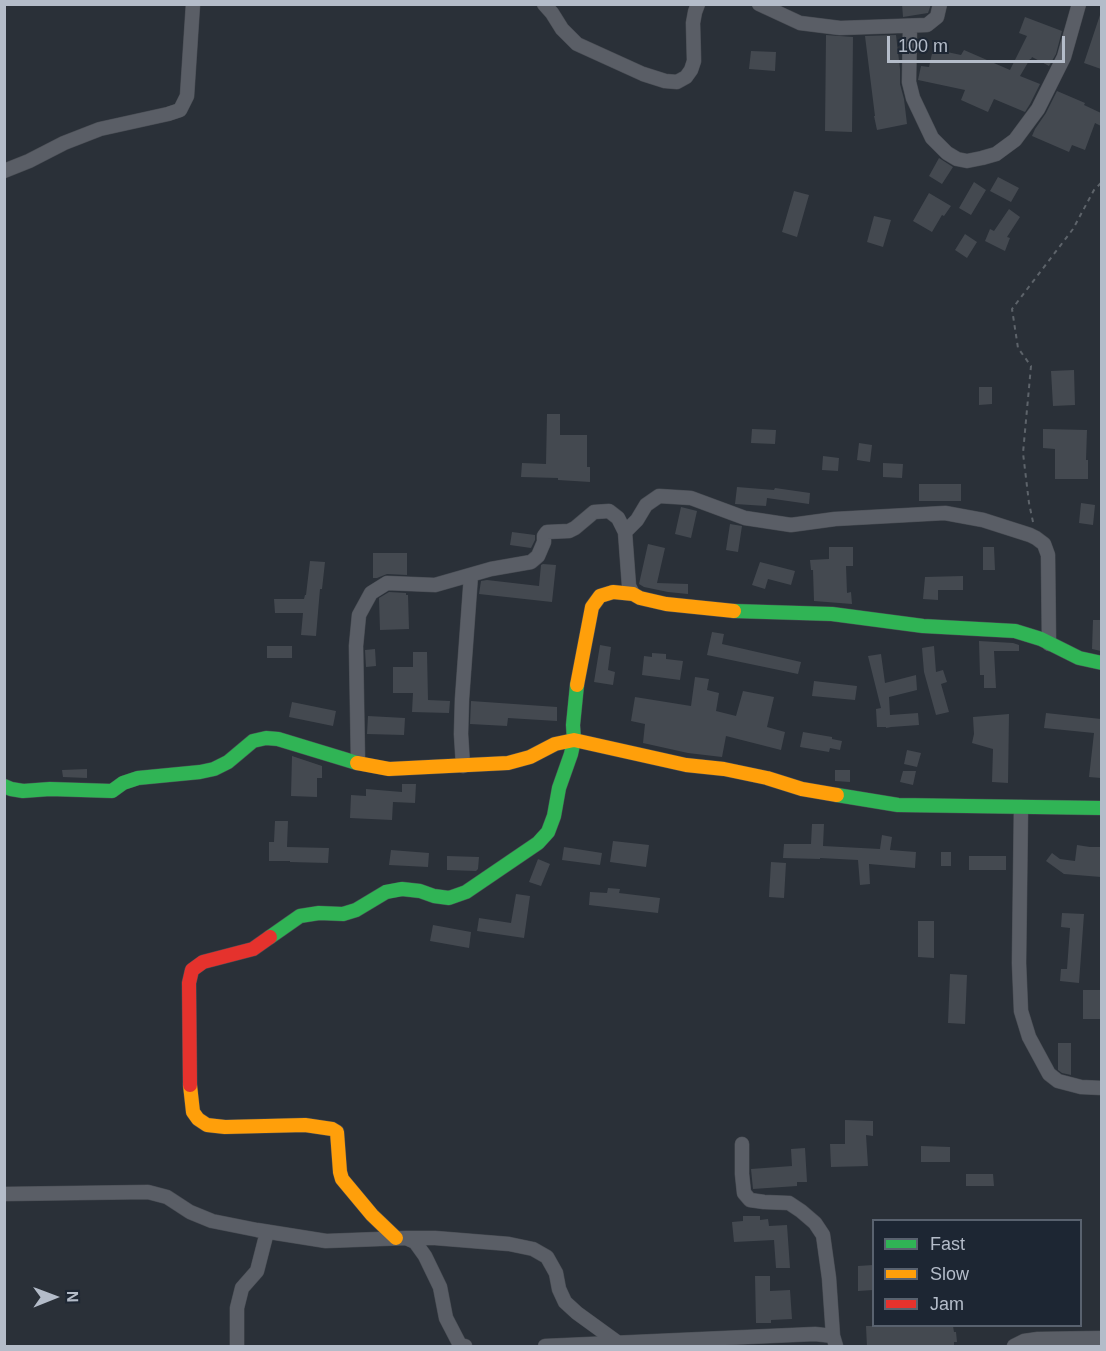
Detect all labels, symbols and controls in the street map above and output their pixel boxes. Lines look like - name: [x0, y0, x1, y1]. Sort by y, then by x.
- scale bar: [890, 24, 1068, 62]
- text: 100 m: [898, 36, 948, 56]
- legend: [872, 1219, 1082, 1327]
- text: Fast: [930, 1234, 965, 1254]
- text: Slow: [930, 1264, 969, 1284]
- north arrow: [24, 1267, 84, 1327]
- text: N: [64, 1291, 81, 1303]
- text: Jam: [930, 1294, 964, 1314]

